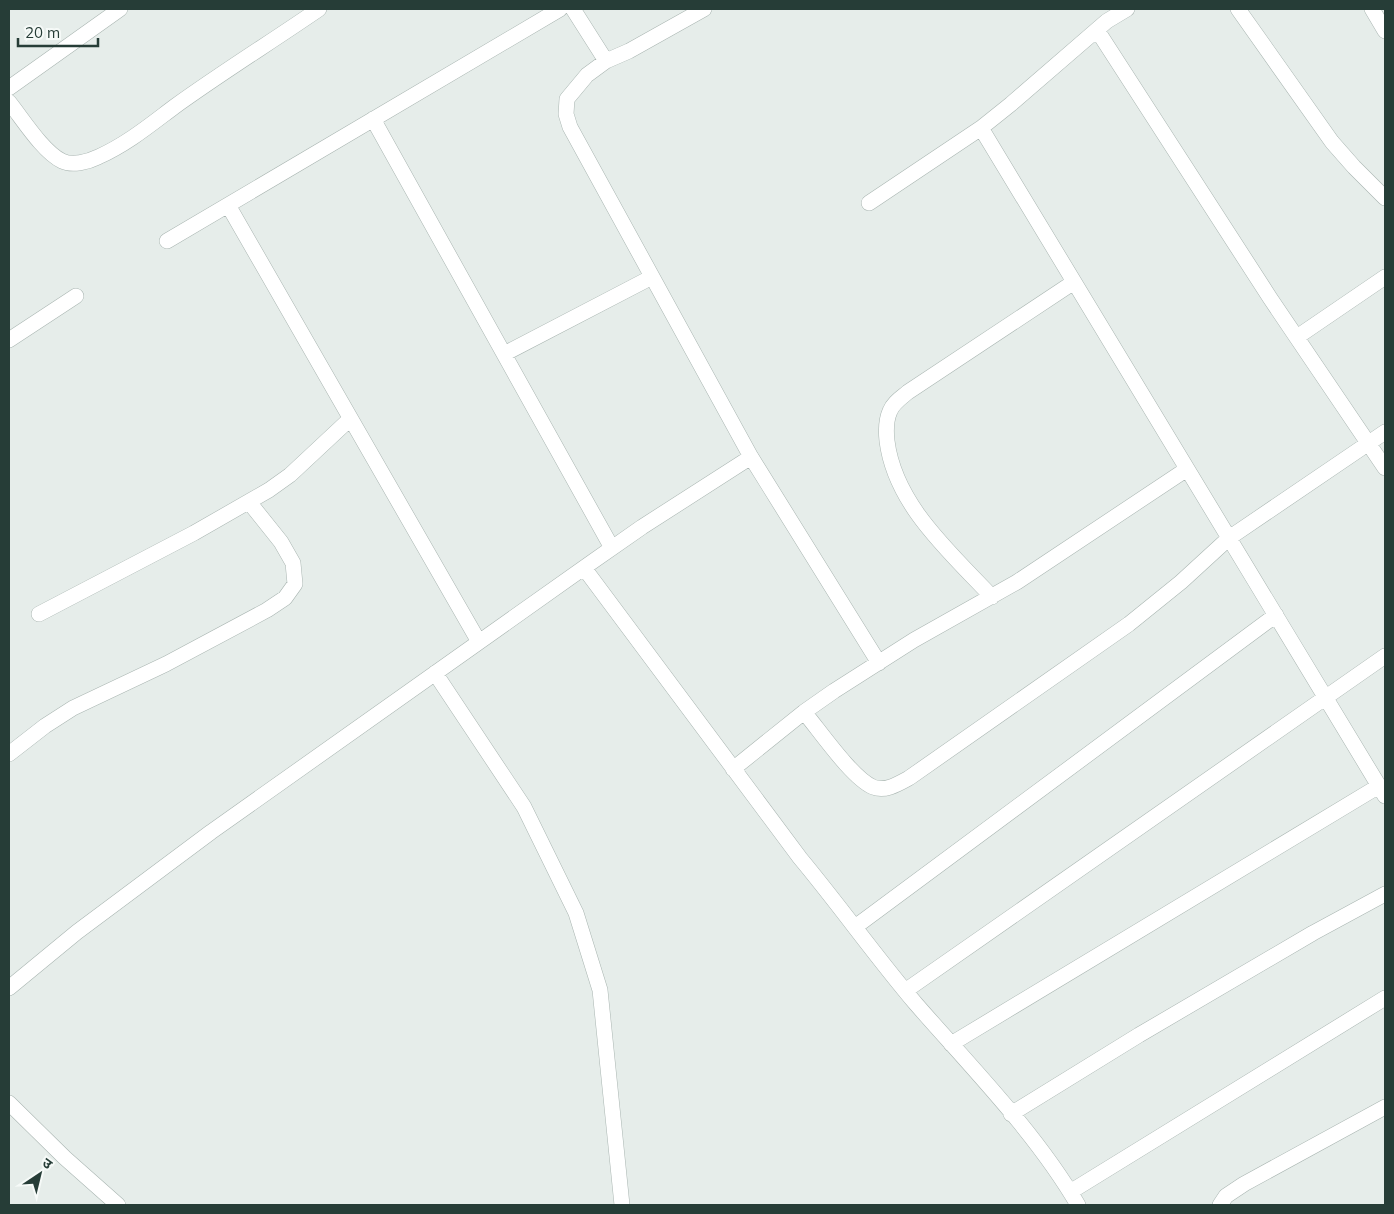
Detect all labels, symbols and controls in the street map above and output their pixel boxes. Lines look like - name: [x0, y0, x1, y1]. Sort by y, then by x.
- scale bar: [18, 15, 98, 47]
- text: 20 m: [25, 23, 60, 42]
- north arrow: [15, 1149, 65, 1199]
- text: उ: [39, 1154, 57, 1174]

